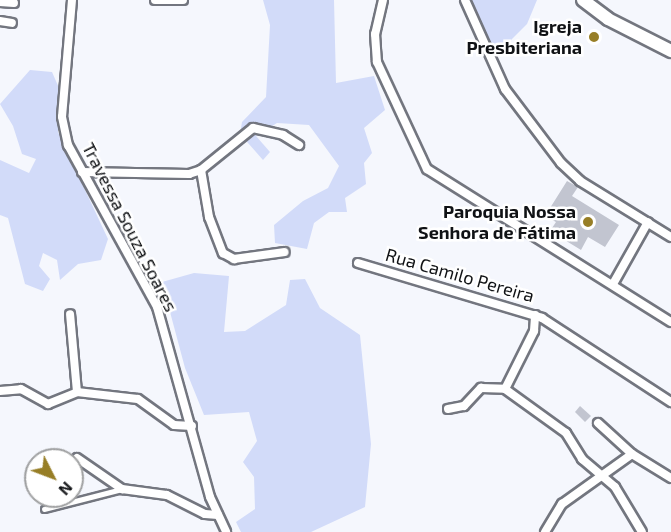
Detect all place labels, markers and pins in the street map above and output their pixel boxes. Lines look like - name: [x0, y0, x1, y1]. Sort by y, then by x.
- place label: Igreja Presbiteriana: [466, 16, 582, 58]
- marker: Igreja Presbiteriana: [587, 30, 601, 44]
- place label: Paroquia Nossa Senhora de Fátima: [418, 201, 576, 244]
- marker: Paroquia Nossa Senhora de Fátima: [581, 215, 595, 229]

